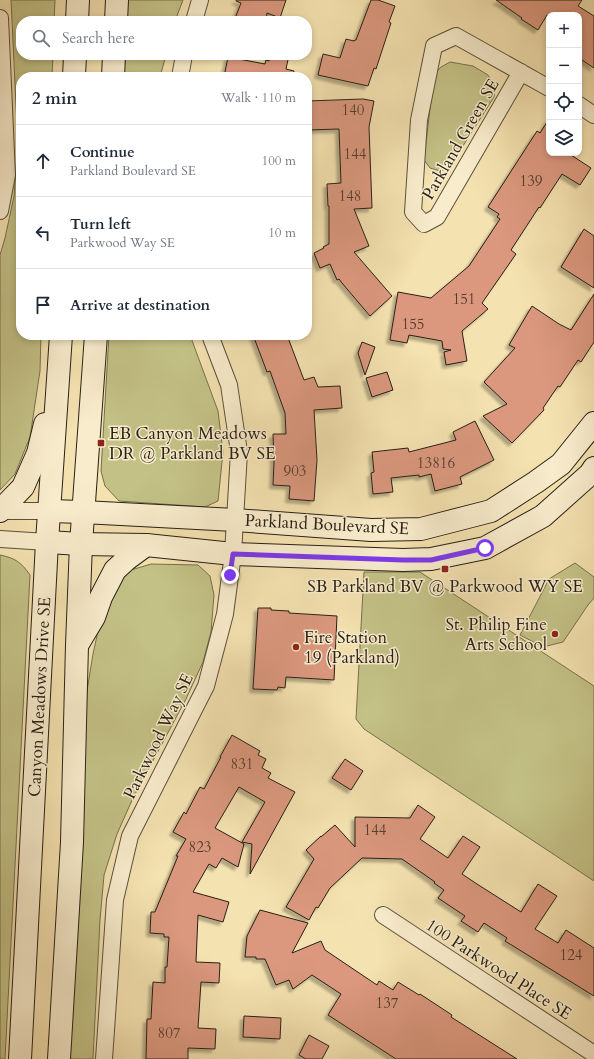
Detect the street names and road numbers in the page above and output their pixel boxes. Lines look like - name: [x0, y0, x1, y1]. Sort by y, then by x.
- street label: Parkland Green SE: [416, 75, 504, 204]
- street label: Parkland Boulevard SE: [244, 509, 410, 540]
- street label: Canyon Meadows Drive SE: [23, 596, 56, 798]
- street label: Parkwood Way SE: [118, 670, 199, 803]
- street label: 100 Parkwood Place SE: [421, 914, 576, 1025]

